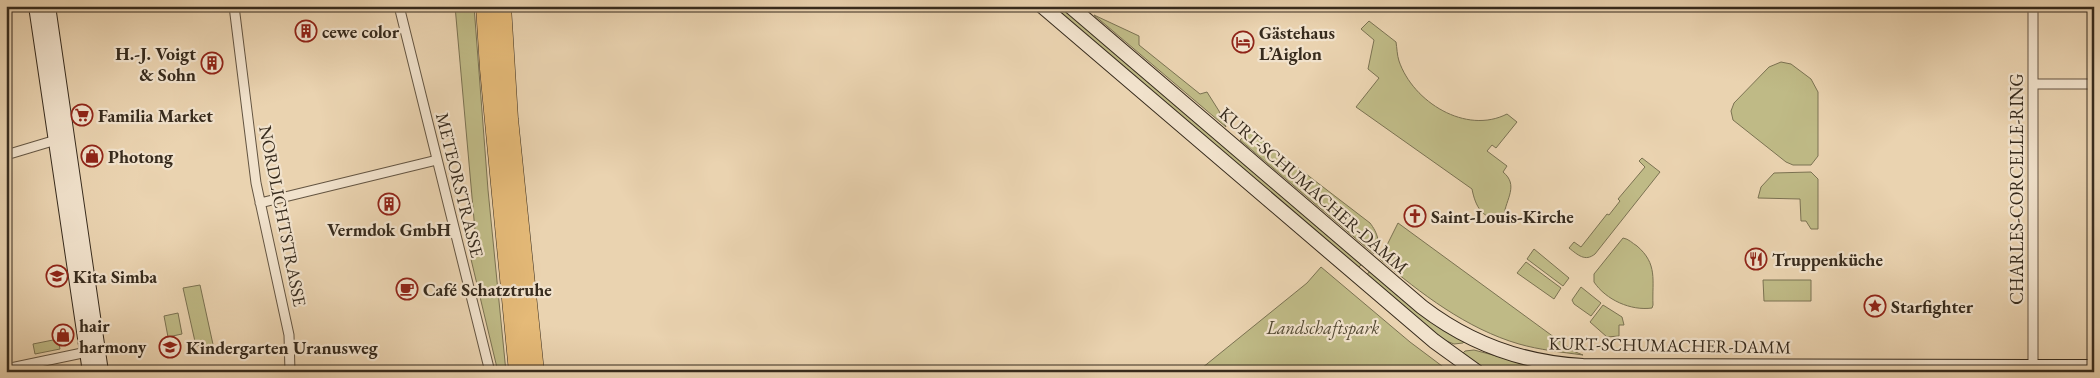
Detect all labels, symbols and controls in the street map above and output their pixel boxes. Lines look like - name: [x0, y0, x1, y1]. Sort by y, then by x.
- building icon: cewe color: [294, 19, 318, 43]
- place label: cewe color: [322, 20, 400, 43]
- place label: Gästehaus L’Aiglon: [1259, 21, 1335, 65]
- hotel icon: Gästehaus L’Aiglon: [1231, 30, 1255, 54]
- place label: H.-J. Voigt & Sohn: [115, 42, 196, 86]
- building icon: H.-J. Voigt & Sohn: [200, 51, 224, 75]
- street label: CHARLES-CORCELLE-RING: [2005, 73, 2028, 305]
- street label: KURT-SCHUMACHER-DAMM: [1215, 102, 1413, 278]
- supermarket icon: Familia Market: [70, 103, 94, 127]
- place label: Familia Market: [98, 104, 213, 127]
- street label: METEORSTRASSE: [431, 110, 489, 260]
- street label: NORDLICHTSTRASSE: [254, 124, 312, 308]
- shop icon: Photong: [80, 144, 104, 168]
- place label: Photong: [108, 145, 174, 168]
- building icon: Vermdok GmbH: [377, 192, 401, 216]
- church icon: Saint-Louis-Kirche: [1403, 204, 1427, 228]
- place label: Saint-Louis-Kirche: [1431, 205, 1574, 228]
- place label: Vermdok GmbH: [327, 218, 451, 241]
- restaurant icon: Truppenküche: [1744, 247, 1768, 271]
- place label: Truppenküche: [1772, 248, 1883, 271]
- school or university icon: Kita Simba: [45, 264, 69, 288]
- place label: Kita Simba: [73, 265, 157, 288]
- cafe icon: Café Schatztruhe: [395, 277, 419, 301]
- place label: Café Schatztruhe: [423, 278, 552, 301]
- place icon: Starfighter: [1863, 294, 1887, 318]
- place label: Starfighter: [1891, 295, 1974, 318]
- place label: hair harmony: [79, 314, 147, 358]
- park label: Landschaftspark: [1265, 316, 1380, 340]
- shop icon: hair harmony: [51, 323, 75, 347]
- street label: KURT-SCHUMACHER-DAMM: [1548, 331, 1792, 359]
- school or university icon: Kindergarten Uranusweg: [158, 335, 182, 359]
- place label: Kindergarten Uranusweg: [186, 336, 379, 359]

